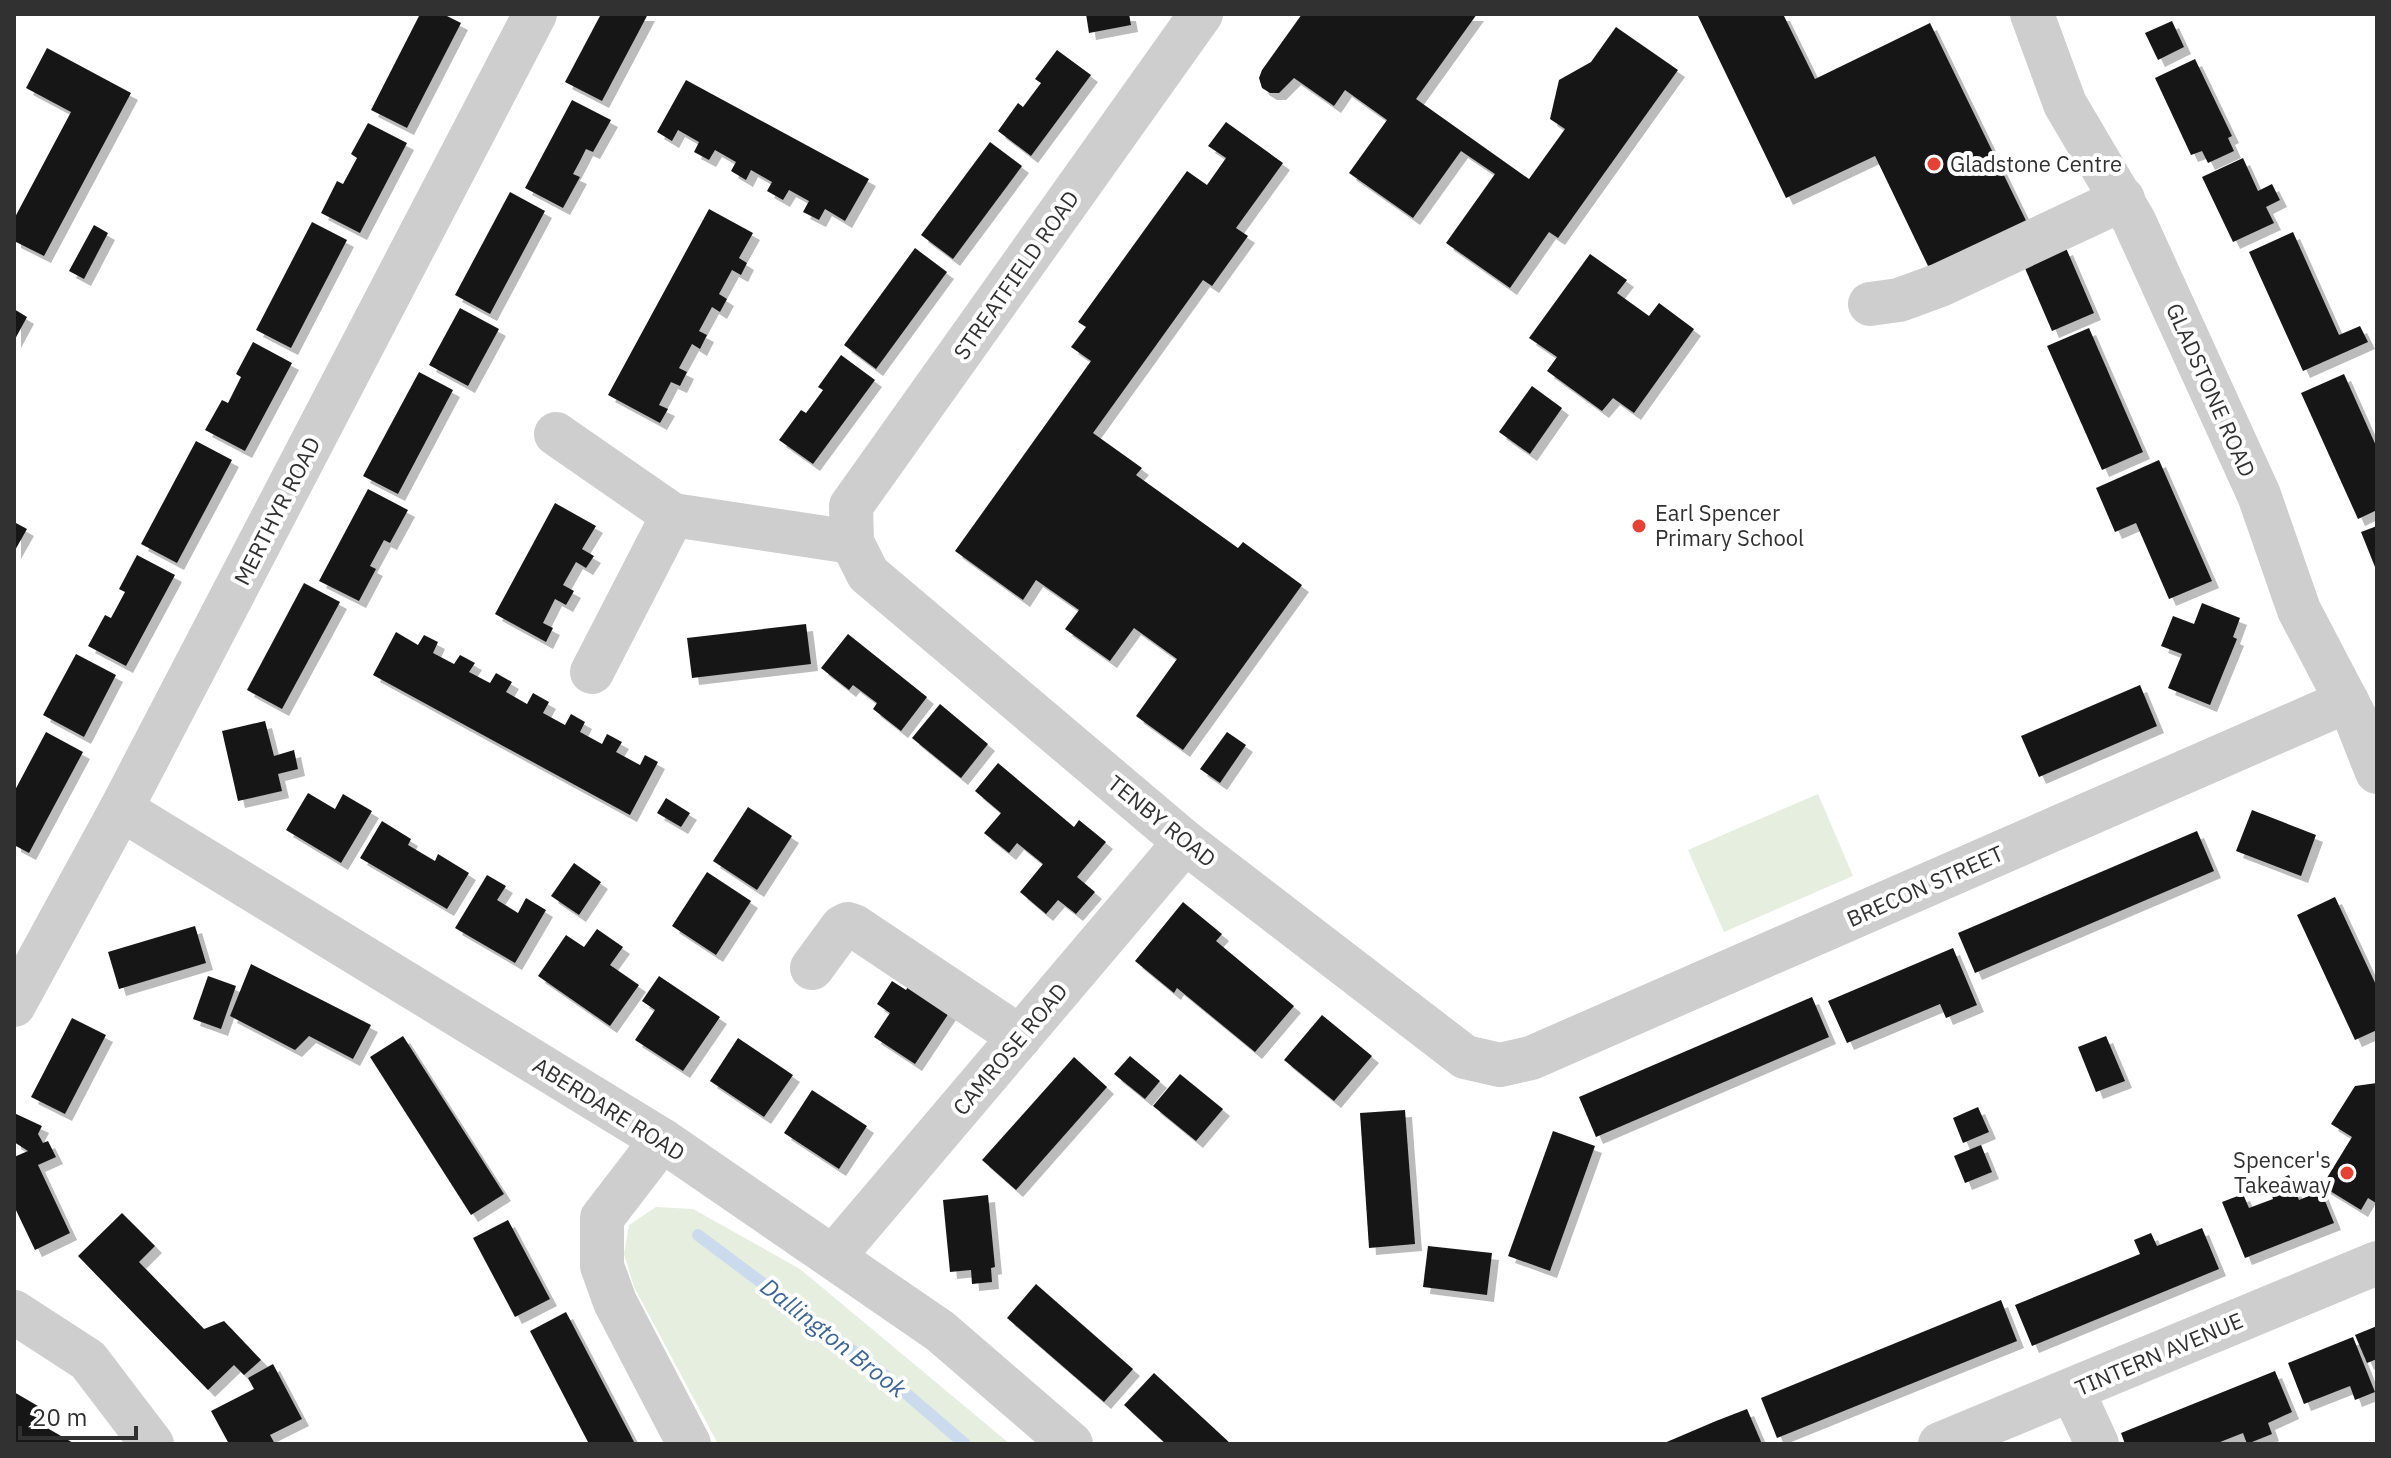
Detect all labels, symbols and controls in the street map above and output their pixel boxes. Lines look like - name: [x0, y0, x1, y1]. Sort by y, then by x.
- place label: Gladstone Centre: [1950, 149, 2122, 178]
- marker: Gladstone Centre: [1925, 155, 1943, 173]
- street label: STREATFIELD ROAD: [946, 184, 1085, 365]
- street label: GLADSTONE ROAD: [2160, 298, 2263, 481]
- street label: MERTHYR ROAD: [227, 432, 326, 590]
- place label: Earl Spencer Primary School: [1655, 498, 1804, 552]
- marker: Earl Spencer Primary School: [1630, 517, 1648, 535]
- street label: TENBY ROAD: [1102, 768, 1222, 873]
- street label: BRECON STREET: [1842, 838, 2008, 933]
- street label: CAMROSE ROAD: [946, 977, 1073, 1121]
- street label: ABERDARE ROAD: [528, 1050, 691, 1167]
- place label: Spencer's Takeaway: [2233, 1145, 2331, 1199]
- marker: Spencer's Takeaway: [2338, 1164, 2356, 1182]
- water label: Dallington Brook: [754, 1270, 914, 1405]
- street label: TINTERN AVENUE: [2070, 1305, 2247, 1402]
- scale bar: [20, 1390, 136, 1440]
- text: 20 m: [32, 1401, 87, 1433]

